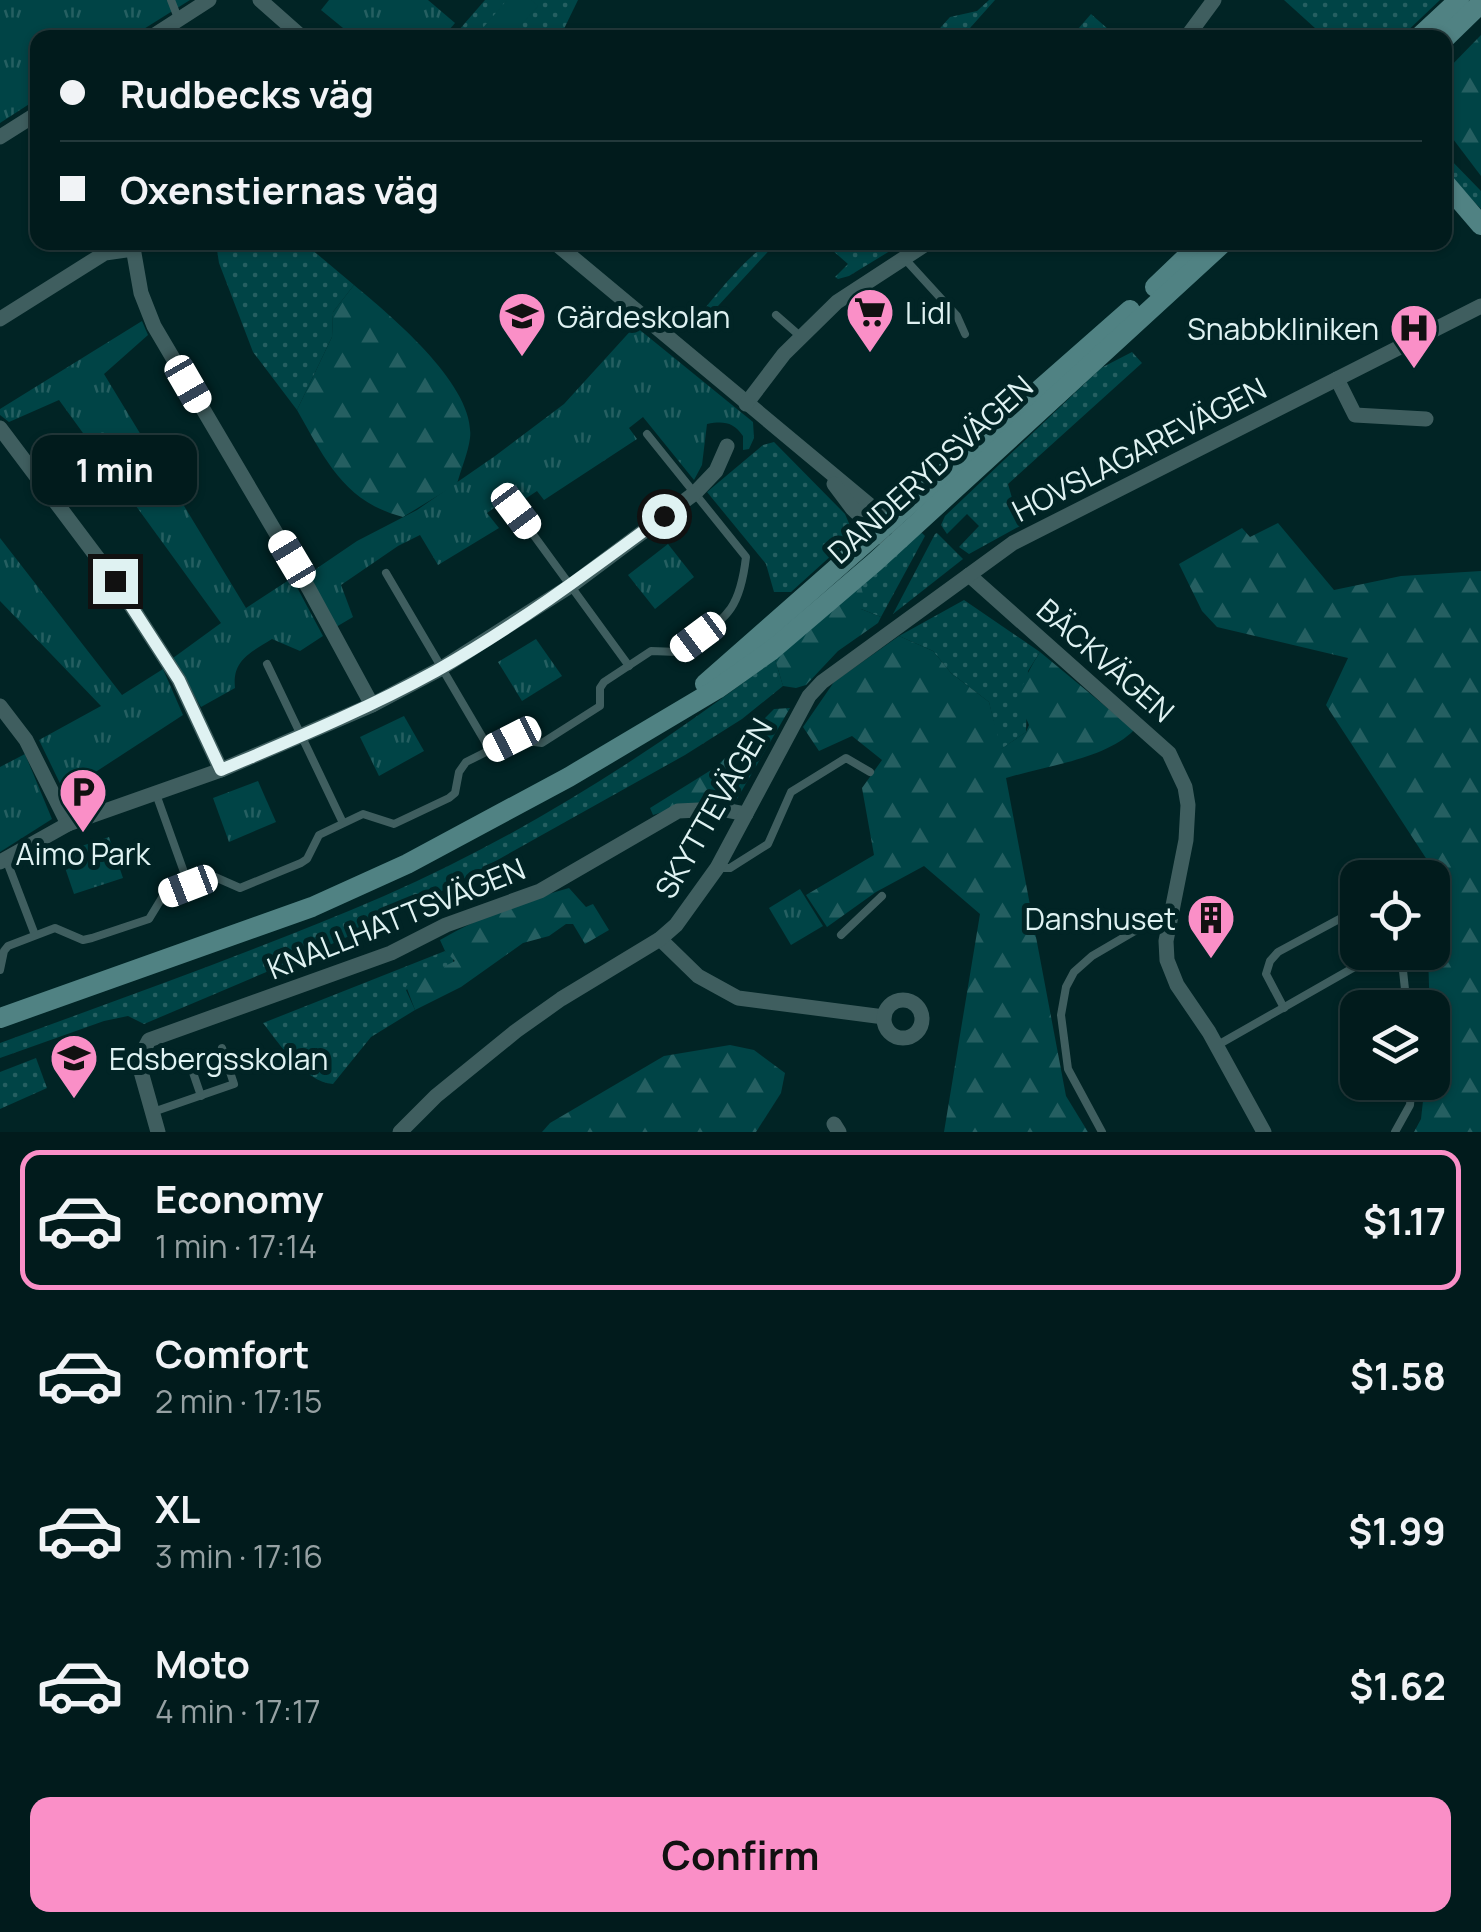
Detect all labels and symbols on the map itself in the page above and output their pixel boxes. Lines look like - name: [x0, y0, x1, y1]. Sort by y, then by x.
- supermarket icon: Lidl: [844, 286, 896, 354]
- school or university icon: Gärdeskolan: [496, 290, 548, 358]
- place label: Lidl: [905, 292, 952, 333]
- place label: Gärdeskolan: [557, 296, 730, 337]
- hospital icon: Snabbkliniken: [1388, 302, 1440, 370]
- place label: Snabbkliniken: [1187, 308, 1379, 349]
- car: [160, 351, 216, 417]
- street label: DANDERYDSVÄGEN: [819, 366, 1041, 572]
- street label: HOVSLAGAREVÄGEN: [1005, 367, 1273, 531]
- callout: 1 min: [32, 436, 198, 506]
- car: [486, 478, 546, 544]
- route start: [642, 494, 687, 539]
- car: [264, 526, 320, 592]
- route end: [93, 559, 138, 604]
- street label: BÄCKVÄGEN: [1029, 589, 1183, 731]
- car: [665, 607, 731, 667]
- street label: SKYTTEVÄGEN: [645, 710, 781, 906]
- car: [478, 712, 546, 766]
- parking icon: Aimo Park: [57, 766, 109, 834]
- place label: Aimo Park: [16, 833, 152, 874]
- street label: KNALLHATTSVÄGEN: [261, 848, 531, 988]
- car: [155, 861, 221, 911]
- building icon: Danshuset: [1185, 892, 1237, 960]
- place label: Danshuset: [1025, 898, 1176, 939]
- school or university icon: Edsbergsskolan: [48, 1032, 100, 1100]
- place label: Edsbergsskolan: [109, 1038, 328, 1079]

